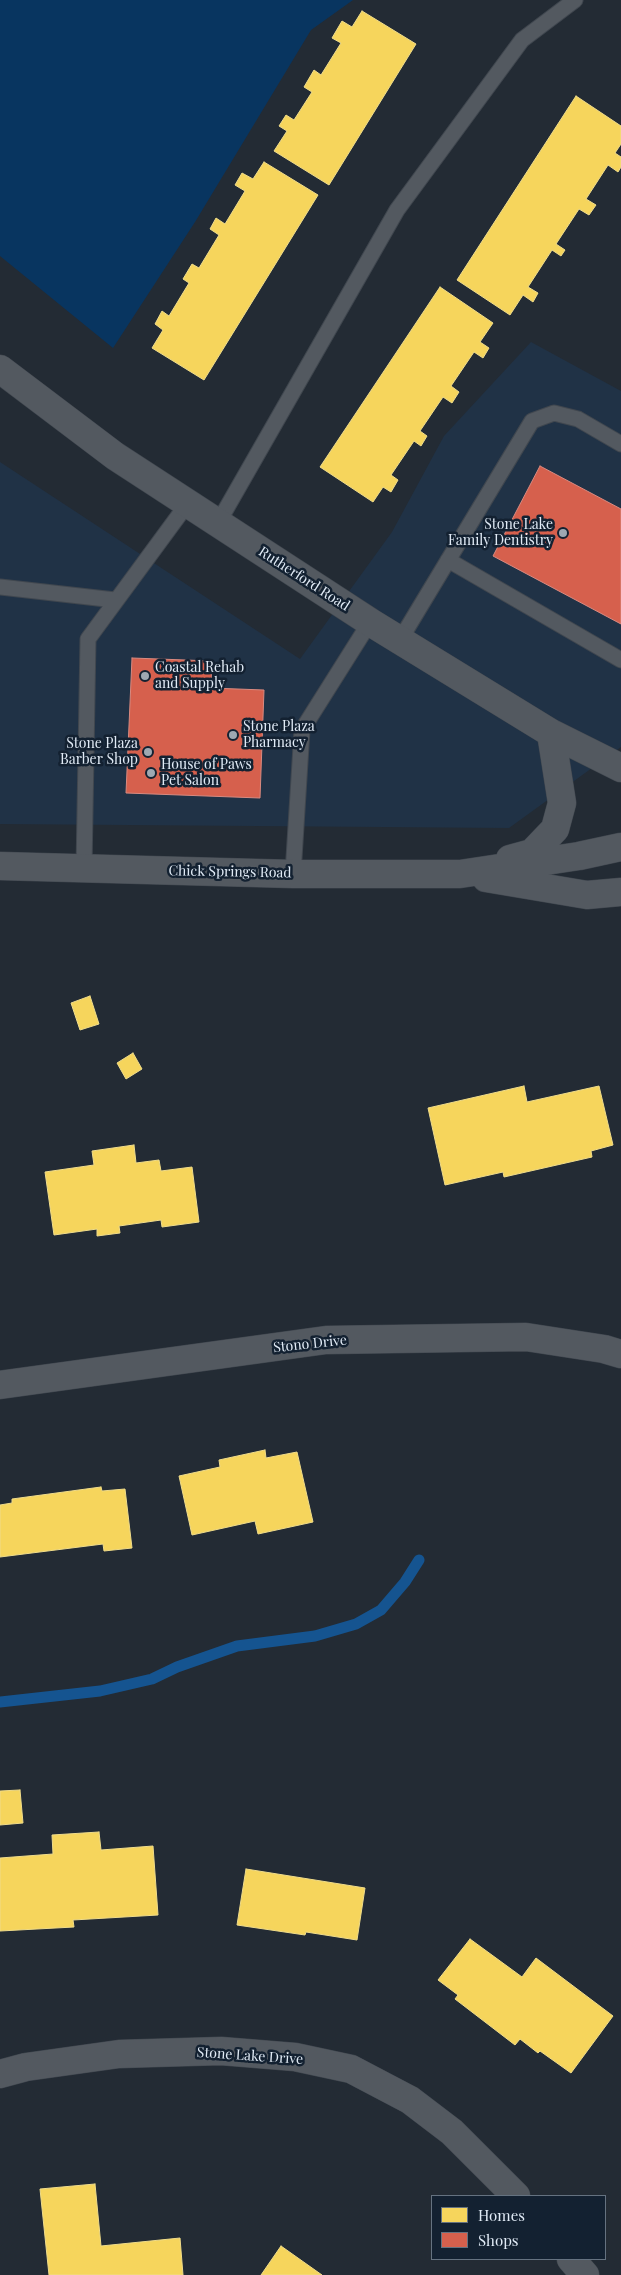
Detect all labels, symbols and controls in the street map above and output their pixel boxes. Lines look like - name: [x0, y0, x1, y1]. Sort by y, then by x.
- place label: Stone Lake Family Dentistry: [448, 517, 553, 550]
- marker: Stone Lake Family Dentistry: [557, 527, 569, 539]
- street label: Rutherford Road: [255, 543, 353, 615]
- place label: Coastal Rehab and Supply: [155, 660, 244, 692]
- marker: Coastal Rehab and Supply: [139, 670, 151, 682]
- place label: Stone Plaza Pharmacy: [243, 719, 315, 752]
- marker: Stone Plaza Pharmacy: [227, 729, 239, 741]
- place label: Stone Plaza Barber Shop: [60, 736, 138, 769]
- marker: Stone Plaza Barber Shop: [142, 746, 154, 758]
- place label: House of Paws Pet Salon: [161, 757, 252, 790]
- marker: House of Paws Pet Salon: [145, 767, 157, 779]
- street label: Chick Springs Road: [168, 863, 292, 881]
- street label: Stono Drive: [272, 1332, 348, 1356]
- street label: Stone Lake Drive: [196, 2044, 304, 2068]
- legend: [431, 2195, 606, 2260]
- text: Homes: [478, 2205, 525, 2225]
- text: Shops: [478, 2230, 519, 2250]

